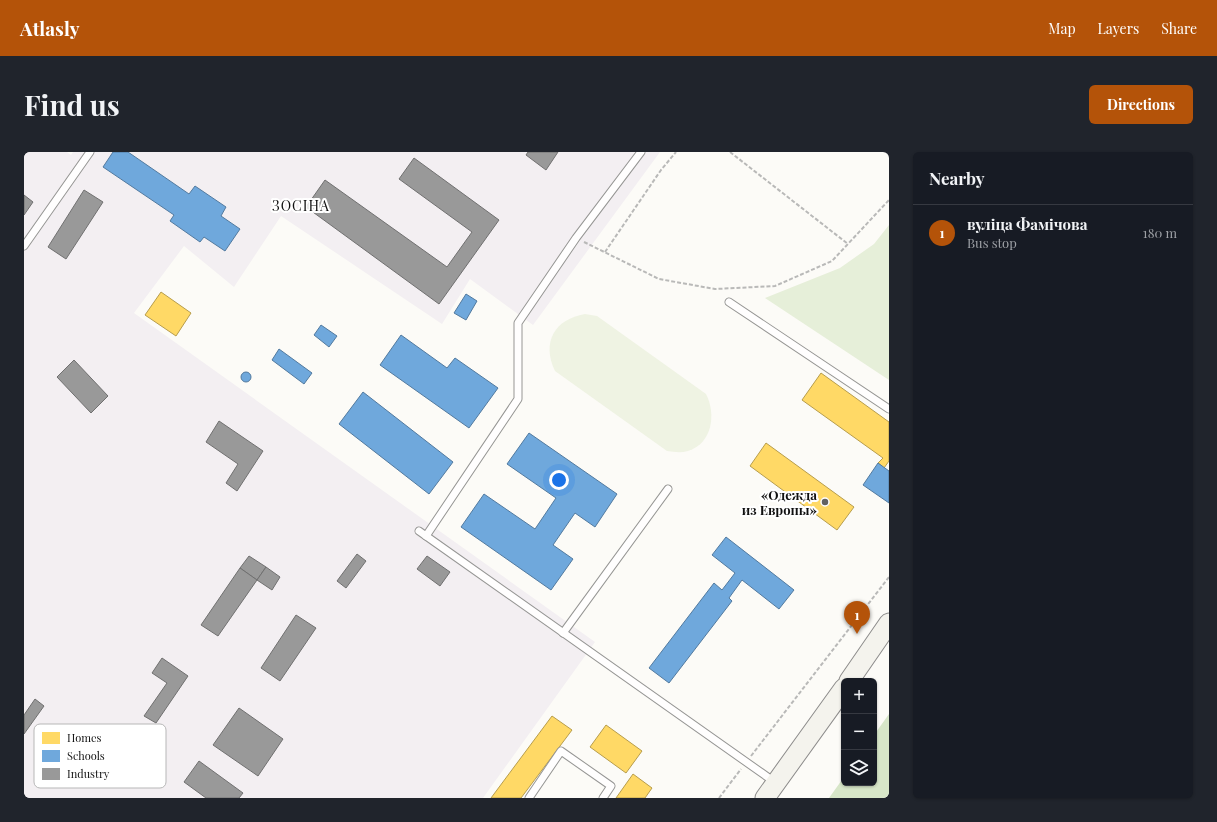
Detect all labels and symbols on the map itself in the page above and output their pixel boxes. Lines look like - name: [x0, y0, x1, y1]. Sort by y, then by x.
- district label: ЗОСІНА: [272, 196, 330, 215]
- your location: [549, 470, 569, 490]
- place label: «Одежда из Европы»: [742, 486, 818, 518]
- marker: «Одежда из Европы»: [820, 497, 830, 507]
- pin: 1: [844, 601, 870, 634]
- legend: [34, 724, 166, 788]
- text: Homes: [67, 730, 101, 745]
- text: Schools: [67, 748, 105, 763]
- text: Industry: [67, 766, 110, 781]

